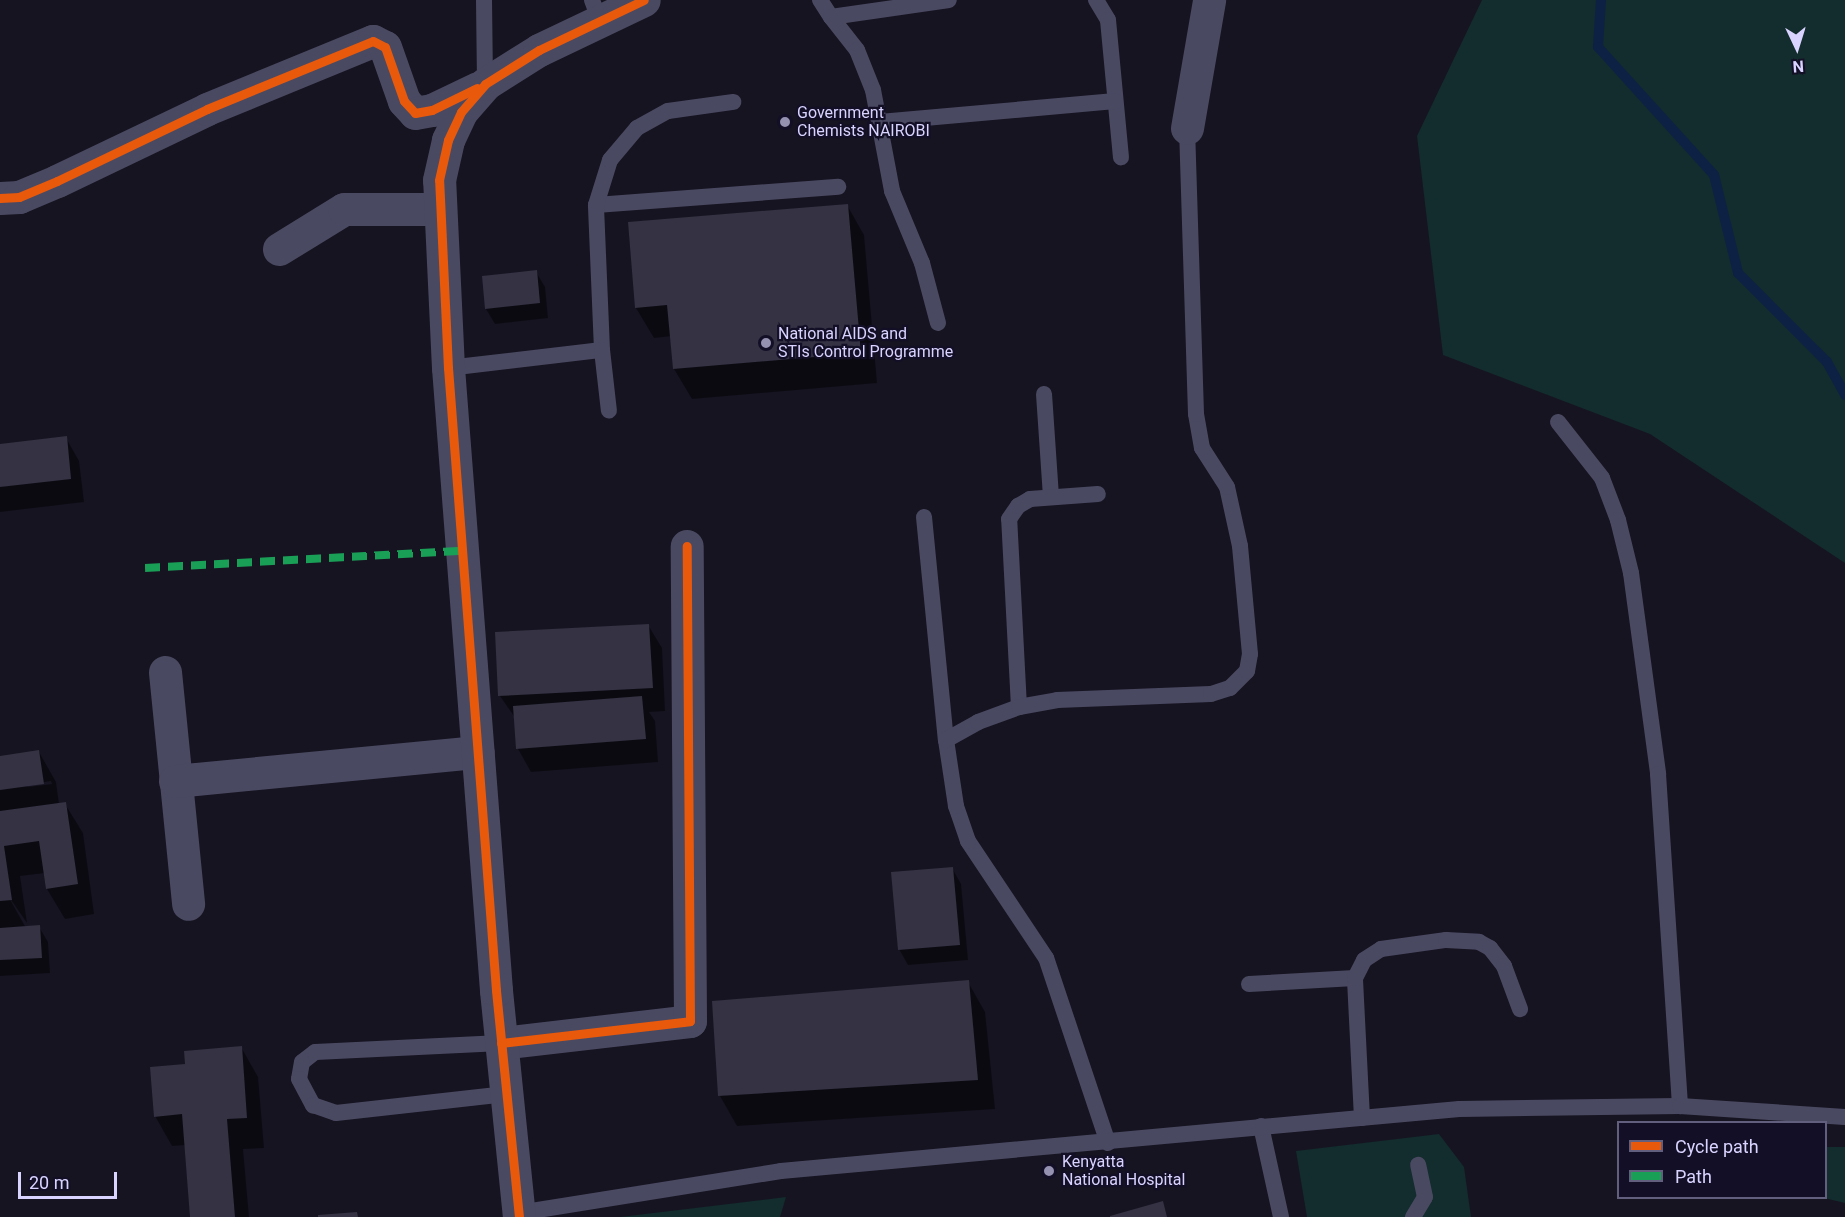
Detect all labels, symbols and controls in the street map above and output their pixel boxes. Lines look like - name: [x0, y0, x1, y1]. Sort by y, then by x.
- north arrow: [1767, 18, 1827, 78]
- text: N: [1792, 57, 1805, 76]
- place label: Government Chemists NAIROBI: [797, 103, 930, 141]
- marker: Government Chemists NAIROBI: [778, 115, 792, 129]
- place label: National AIDS and STIs Control Programme: [778, 324, 953, 362]
- marker: National AIDS and STIs Control Programme: [759, 336, 773, 350]
- legend: [1617, 1121, 1827, 1199]
- text: Cycle path: [1675, 1136, 1759, 1157]
- place label: Kenyatta National Hospital: [1062, 1152, 1185, 1190]
- scale bar: [21, 1160, 120, 1198]
- marker: Kenyatta National Hospital: [1040, 1162, 1058, 1180]
- text: Path: [1675, 1166, 1712, 1187]
- text: 20 m: [29, 1172, 69, 1193]

